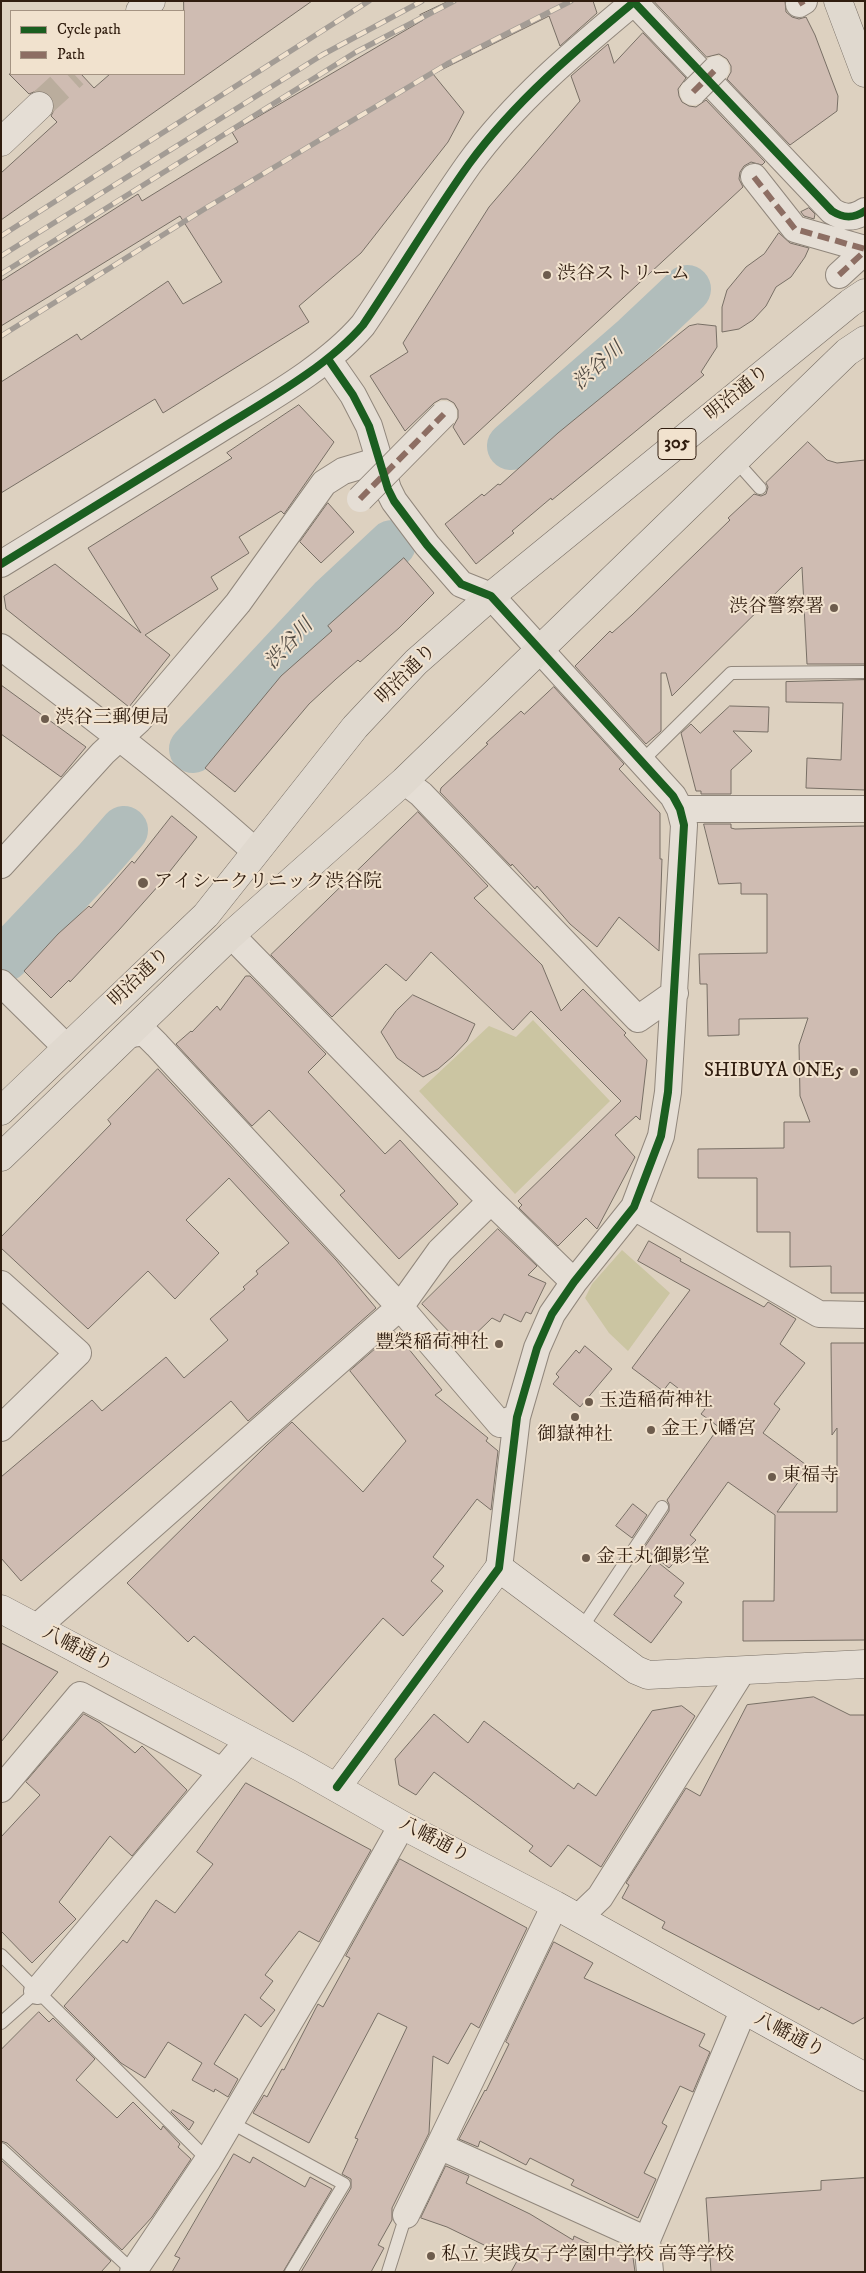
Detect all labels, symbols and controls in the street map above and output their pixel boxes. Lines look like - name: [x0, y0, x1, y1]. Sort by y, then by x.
- legend: [10, 10, 185, 75]
- text: Cycle path: [57, 20, 121, 39]
- text: Path: [57, 45, 85, 64]
- place label: 渋谷ストリーム: [557, 264, 690, 286]
- marker: 渋谷ストリーム: [541, 269, 553, 281]
- water label: 渋谷川: [569, 338, 629, 396]
- street label: 明治通り: [701, 361, 775, 427]
- road number: 305: [658, 428, 696, 459]
- place label: 渋谷警察署: [729, 597, 824, 619]
- marker: 渋谷警察署: [828, 602, 840, 614]
- water label: 渋谷川: [261, 615, 319, 675]
- street label: 明治通り: [372, 640, 442, 710]
- place label: 渋谷三郵便局: [55, 708, 169, 730]
- marker: 渋谷三郵便局: [39, 713, 51, 725]
- place label: アイシークリニック渋谷院: [154, 872, 382, 894]
- marker: アイシークリニック渋谷院: [136, 876, 150, 890]
- street label: 明治通り: [105, 943, 175, 1013]
- place label: SHIBUYA ONE5: [704, 1061, 844, 1083]
- marker: SHIBUYA ONE5: [848, 1066, 860, 1078]
- place label: 豐榮稲荷神社: [375, 1333, 489, 1355]
- marker: 豐榮稲荷神社: [493, 1338, 505, 1350]
- place label: 玉造稲荷神社: [599, 1391, 713, 1413]
- marker: 玉造稲荷神社: [583, 1396, 595, 1408]
- marker: 御嶽神社: [569, 1411, 581, 1423]
- place label: 金王八幡宮: [661, 1419, 756, 1441]
- marker: 金王八幡宮: [645, 1424, 657, 1436]
- place label: 御嶽神社: [537, 1425, 613, 1447]
- place label: 東福寺: [782, 1466, 839, 1488]
- marker: 東福寺: [766, 1471, 778, 1483]
- place label: 金王丸御影堂: [596, 1547, 710, 1569]
- marker: 金王丸御影堂: [580, 1552, 592, 1564]
- street label: 八幡通り: [38, 1622, 116, 1678]
- street label: 八幡通り: [395, 1813, 473, 1869]
- street label: 八幡通り: [750, 2008, 828, 2064]
- place label: 私立 実践女子学園中学校 高等学校: [441, 2245, 734, 2267]
- marker: 私立 実践女子学園中学校 高等学校: [425, 2250, 437, 2262]

